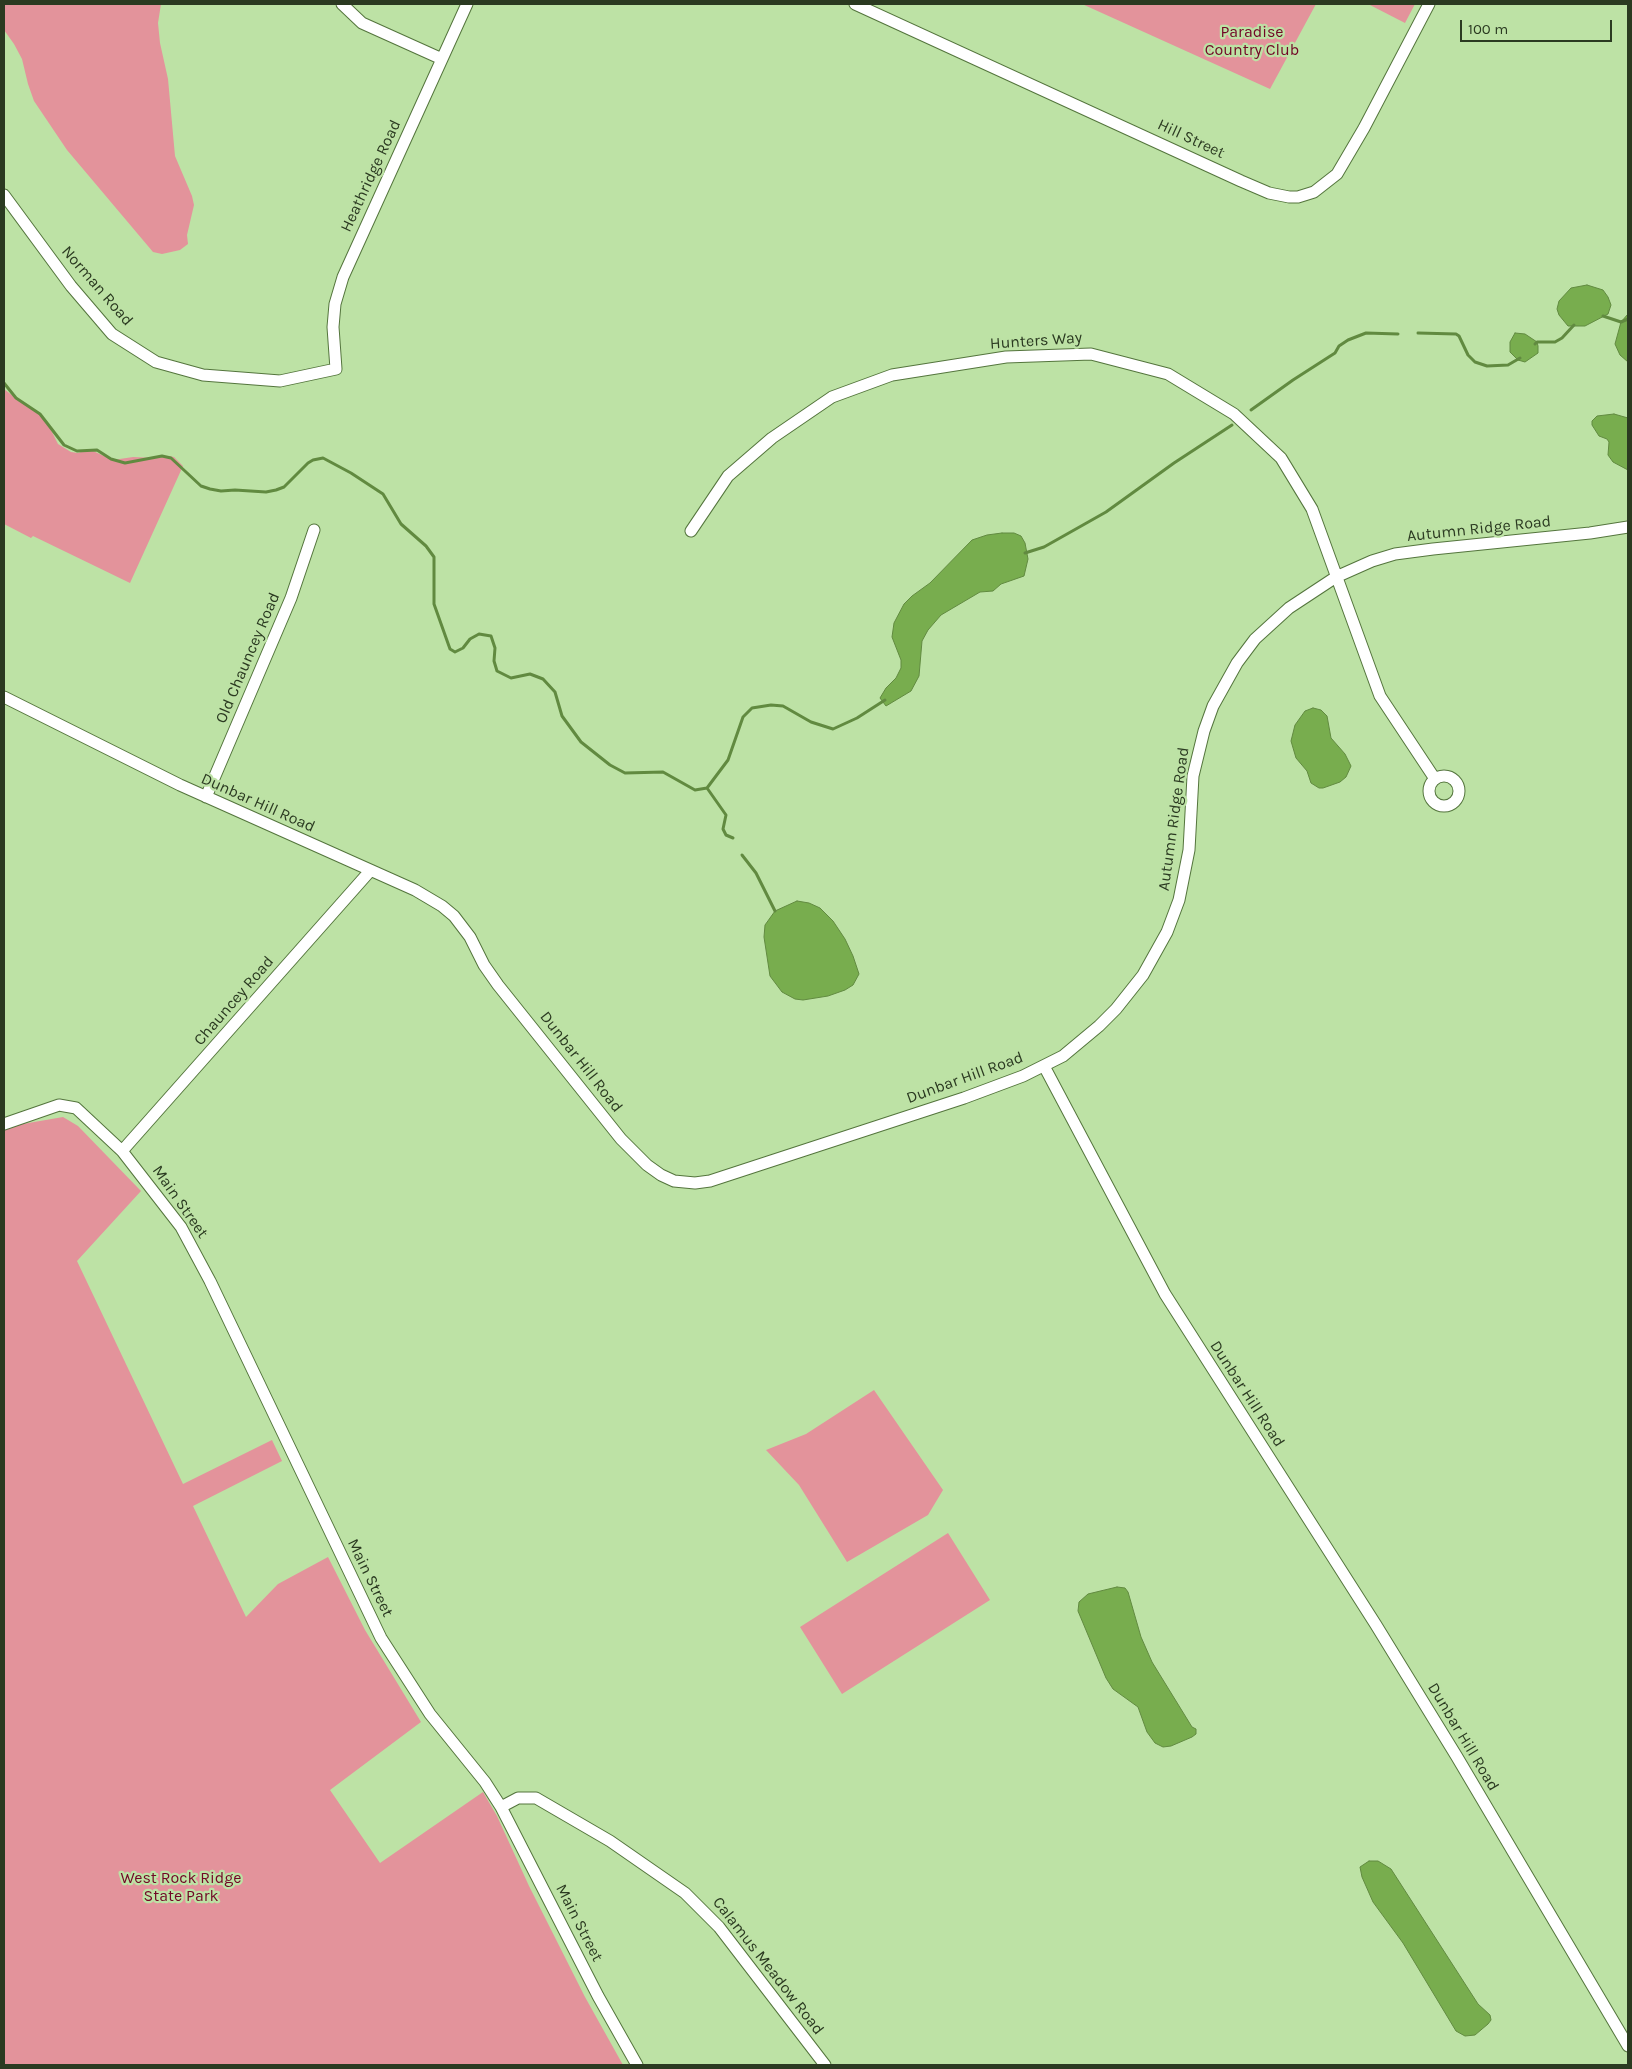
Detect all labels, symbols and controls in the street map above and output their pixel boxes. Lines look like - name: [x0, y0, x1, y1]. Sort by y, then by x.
- scale bar: [1462, 10, 1614, 42]
- text: 100 m: [1468, 20, 1508, 38]
- park label: Paradise Country Club: [1205, 22, 1299, 60]
- street label: Hill Street: [1154, 115, 1228, 163]
- street label: Heathridge Road: [337, 117, 405, 235]
- street label: Norman Road: [57, 242, 137, 330]
- street label: Hunters Way: [989, 328, 1083, 354]
- street label: Autumn Ridge Road: [1406, 512, 1552, 546]
- street label: Old Chauncey Road: [212, 590, 284, 726]
- street label: Autumn Ridge Road: [1154, 746, 1194, 892]
- street label: Dunbar Hill Road: [198, 769, 318, 837]
- street label: Chauncey Road: [190, 952, 278, 1050]
- street label: Dunbar Hill Road: [536, 1008, 626, 1116]
- street label: Dunbar Hill Road: [904, 1048, 1026, 1108]
- street label: Main Street: [148, 1162, 212, 1242]
- street label: Dunbar Hill Road: [1205, 1337, 1289, 1451]
- street label: Main Street: [343, 1536, 397, 1620]
- street label: Dunbar Hill Road: [1423, 1679, 1503, 1795]
- park label: West Rock Ridge State Park: [120, 1868, 242, 1906]
- street label: Main Street: [551, 1881, 607, 1965]
- street label: Calamus Meadow Road: [708, 1893, 828, 2039]

